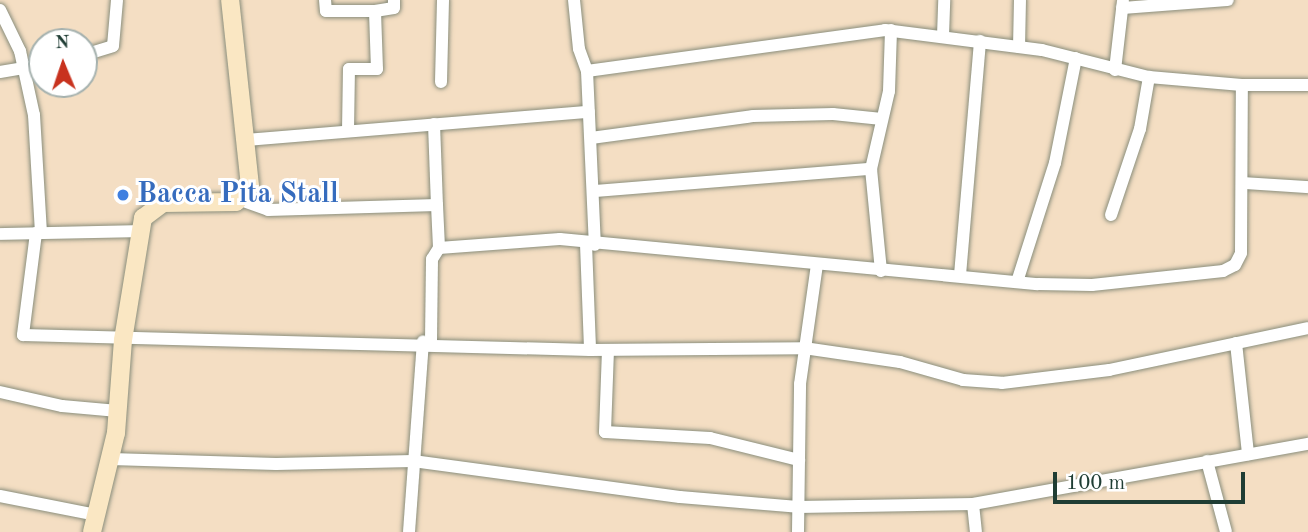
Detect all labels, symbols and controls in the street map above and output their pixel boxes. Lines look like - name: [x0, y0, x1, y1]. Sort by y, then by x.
- north arrow: [28, 28, 98, 98]
- text: N: [55, 34, 70, 53]
- place label: Bacca Pita Stall: [137, 178, 339, 212]
- marker: Bacca Pita Stall: [115, 187, 131, 203]
- scale bar: [1056, 458, 1248, 502]
- text: 100 m: [1066, 473, 1125, 494]

